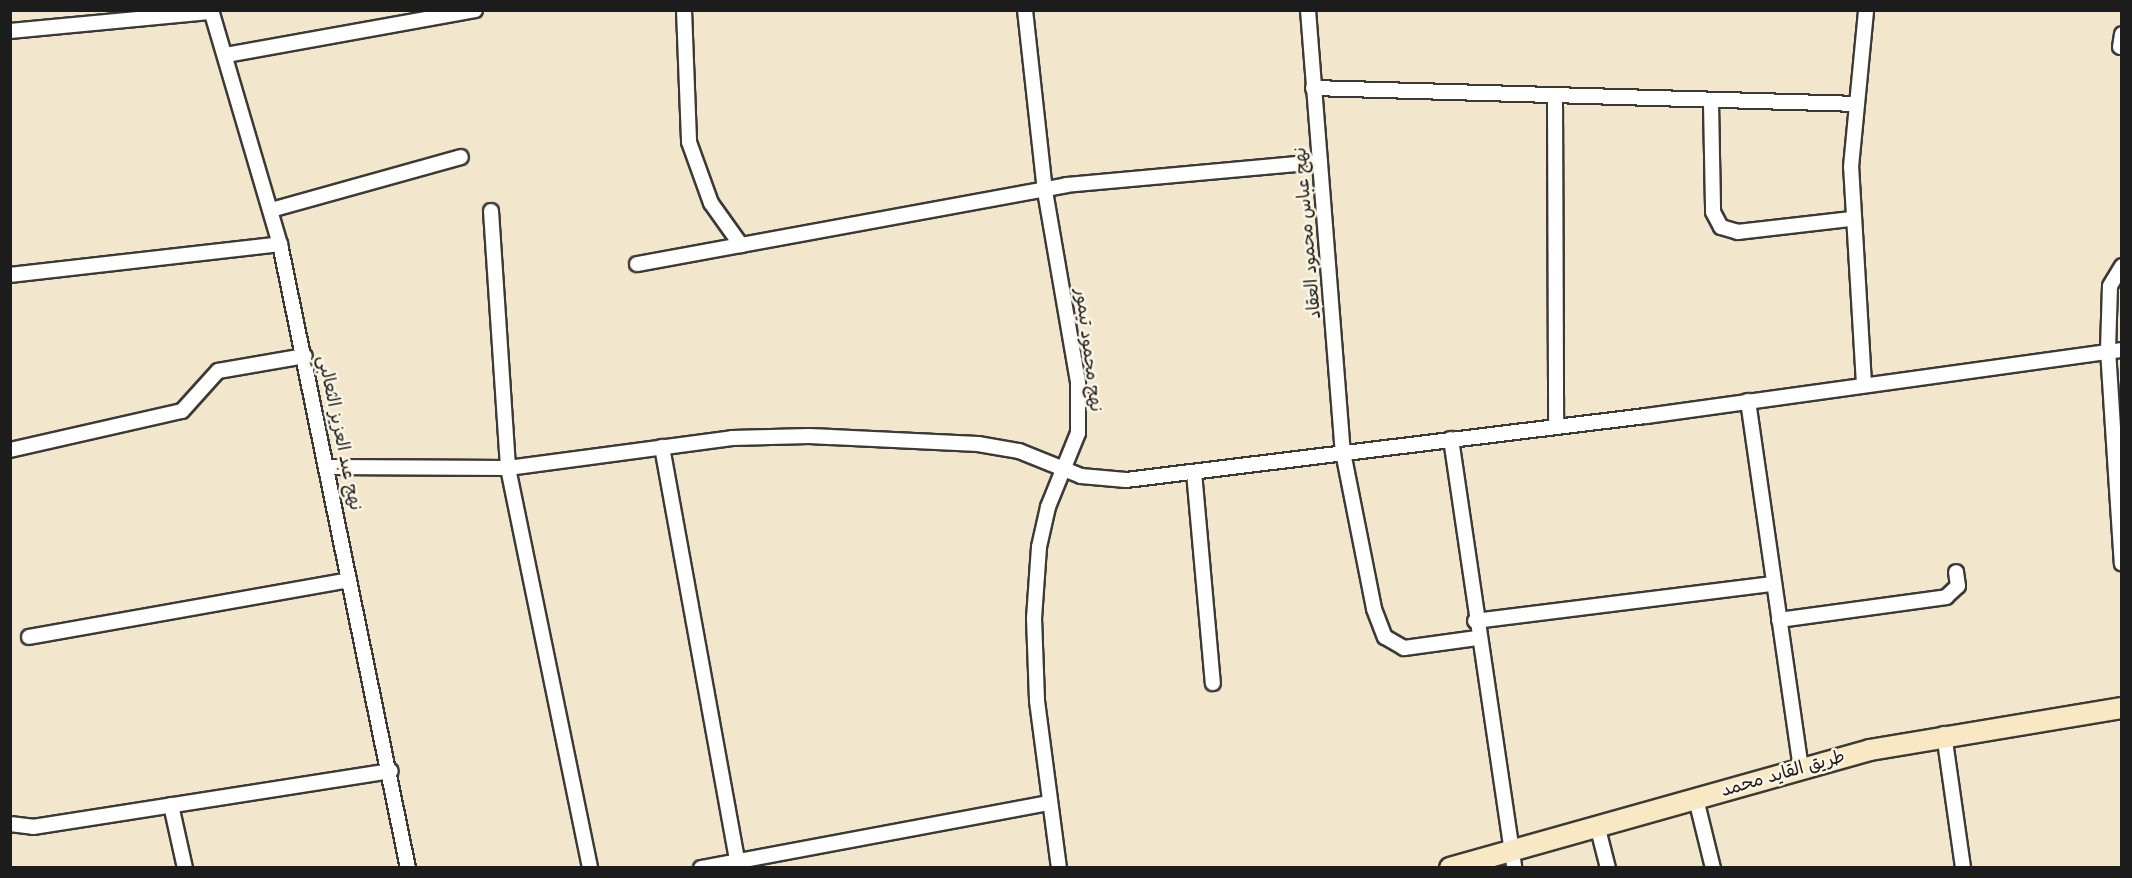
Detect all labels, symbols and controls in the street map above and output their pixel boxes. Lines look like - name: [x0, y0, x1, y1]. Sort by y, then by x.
- street label: نهج عباس محمود العقاد: [1290, 146, 1326, 320]
- street label: نهج محمود تيمور: [1070, 287, 1106, 413]
- street label: نهج عبد العزيز الثعالبي: [312, 353, 366, 513]
- street label: طريق القايد محمد: [1718, 746, 1848, 802]

